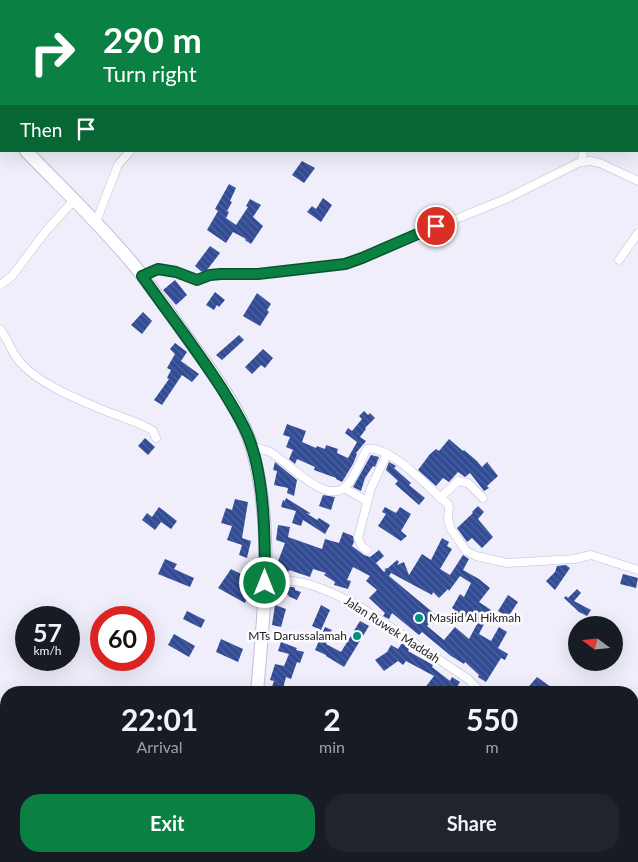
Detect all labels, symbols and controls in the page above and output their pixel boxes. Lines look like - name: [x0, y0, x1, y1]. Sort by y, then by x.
- text: 290 m: [103, 18, 202, 60]
- icon: right: [20, 20, 85, 85]
- text: Turn right: [103, 60, 197, 87]
- icon: arrive: [72, 115, 100, 143]
- text: Then: [20, 118, 62, 141]
- pin: [415, 205, 457, 247]
- icon: arrive: [422, 212, 450, 240]
- position arrow: [238, 556, 290, 608]
- street label: Jalan Ruwek Maddah: [342, 593, 443, 666]
- speed limit sign: 60: [90, 606, 155, 671]
- place label: Masjid Al Hikmah: [429, 610, 521, 625]
- marker: Masjid Al Hikmah: [413, 612, 425, 624]
- north arrow: [568, 616, 622, 671]
- map controls: [568, 616, 623, 671]
- text: 57: [33, 617, 62, 647]
- place label: MTs Darussalamah: [248, 628, 347, 643]
- marker: MTs Darussalamah: [351, 630, 363, 642]
- text: km/h: [33, 643, 62, 658]
- text: 22:01: [121, 701, 198, 737]
- text: 2: [323, 701, 341, 737]
- text: 550: [466, 701, 518, 737]
- text: Arrival: [136, 737, 183, 756]
- text: min: [319, 737, 345, 756]
- text: m: [485, 737, 499, 756]
- button: Exit: [20, 794, 315, 852]
- button: Share: [325, 794, 619, 852]

